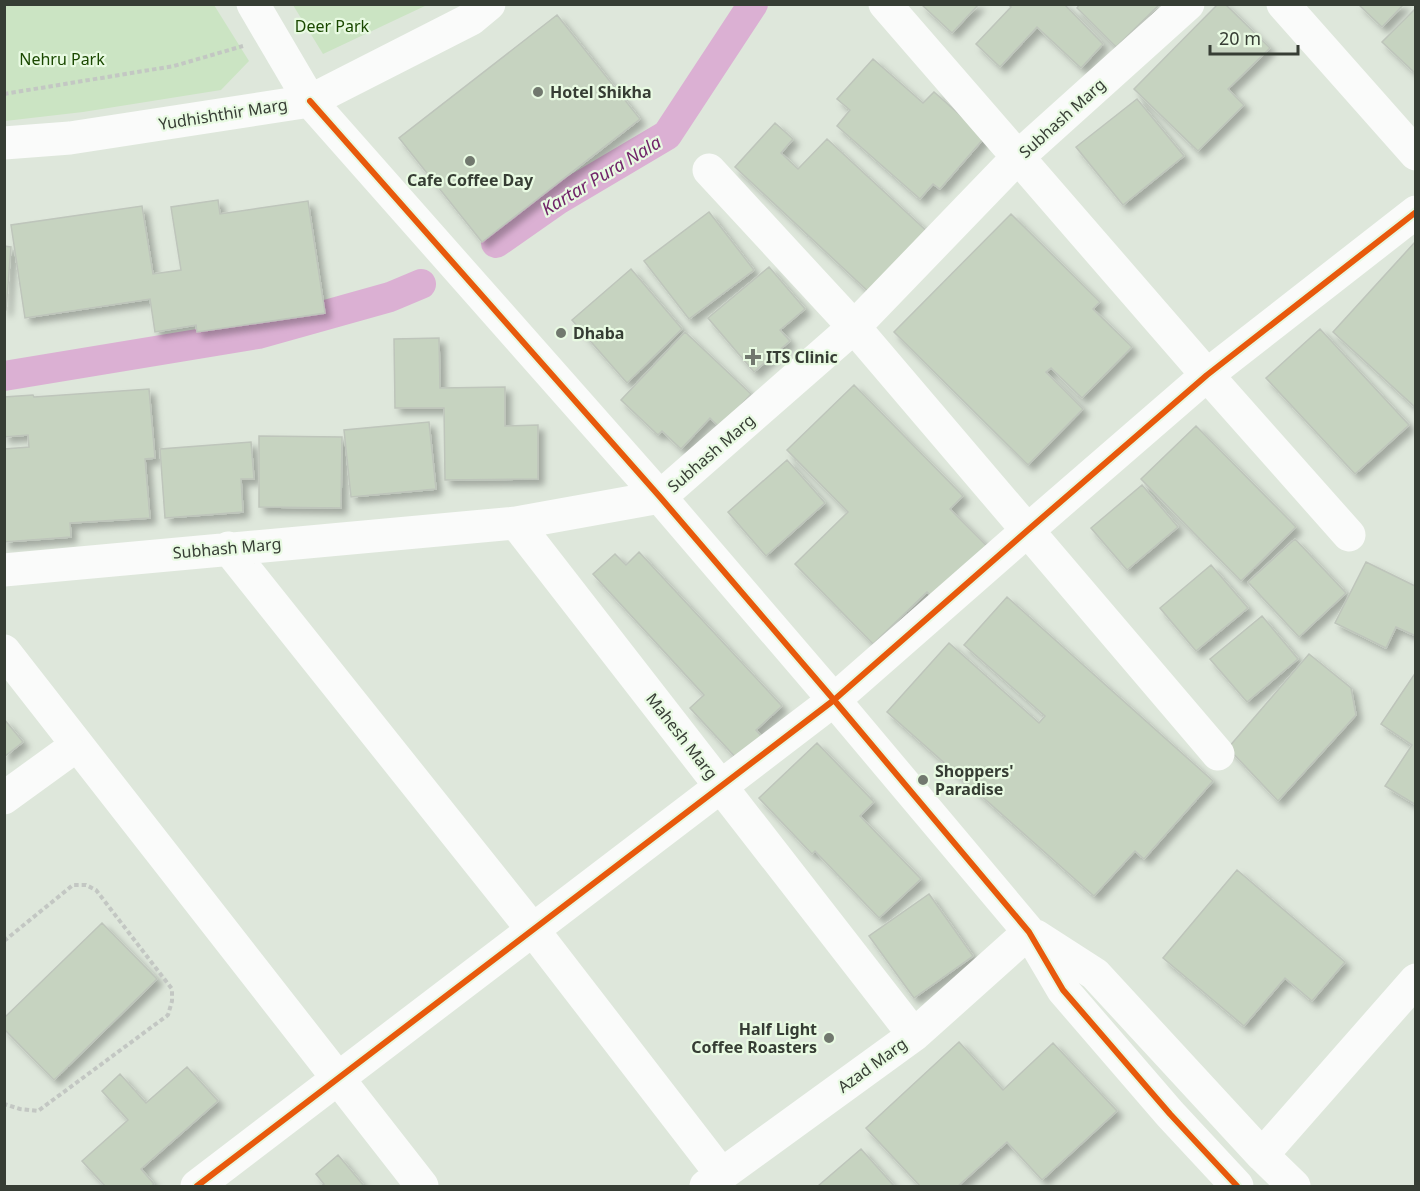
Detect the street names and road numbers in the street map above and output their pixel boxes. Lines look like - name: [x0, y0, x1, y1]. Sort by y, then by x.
- street label: Subhash Marg: [1014, 73, 1110, 163]
- street label: Yudhishthir Marg: [157, 93, 289, 135]
- street label: Subhash Marg: [663, 409, 759, 497]
- street label: Subhash Marg: [172, 532, 282, 564]
- street label: Mahesh Marg: [641, 688, 723, 784]
- street label: Azad Marg: [833, 1032, 911, 1098]

